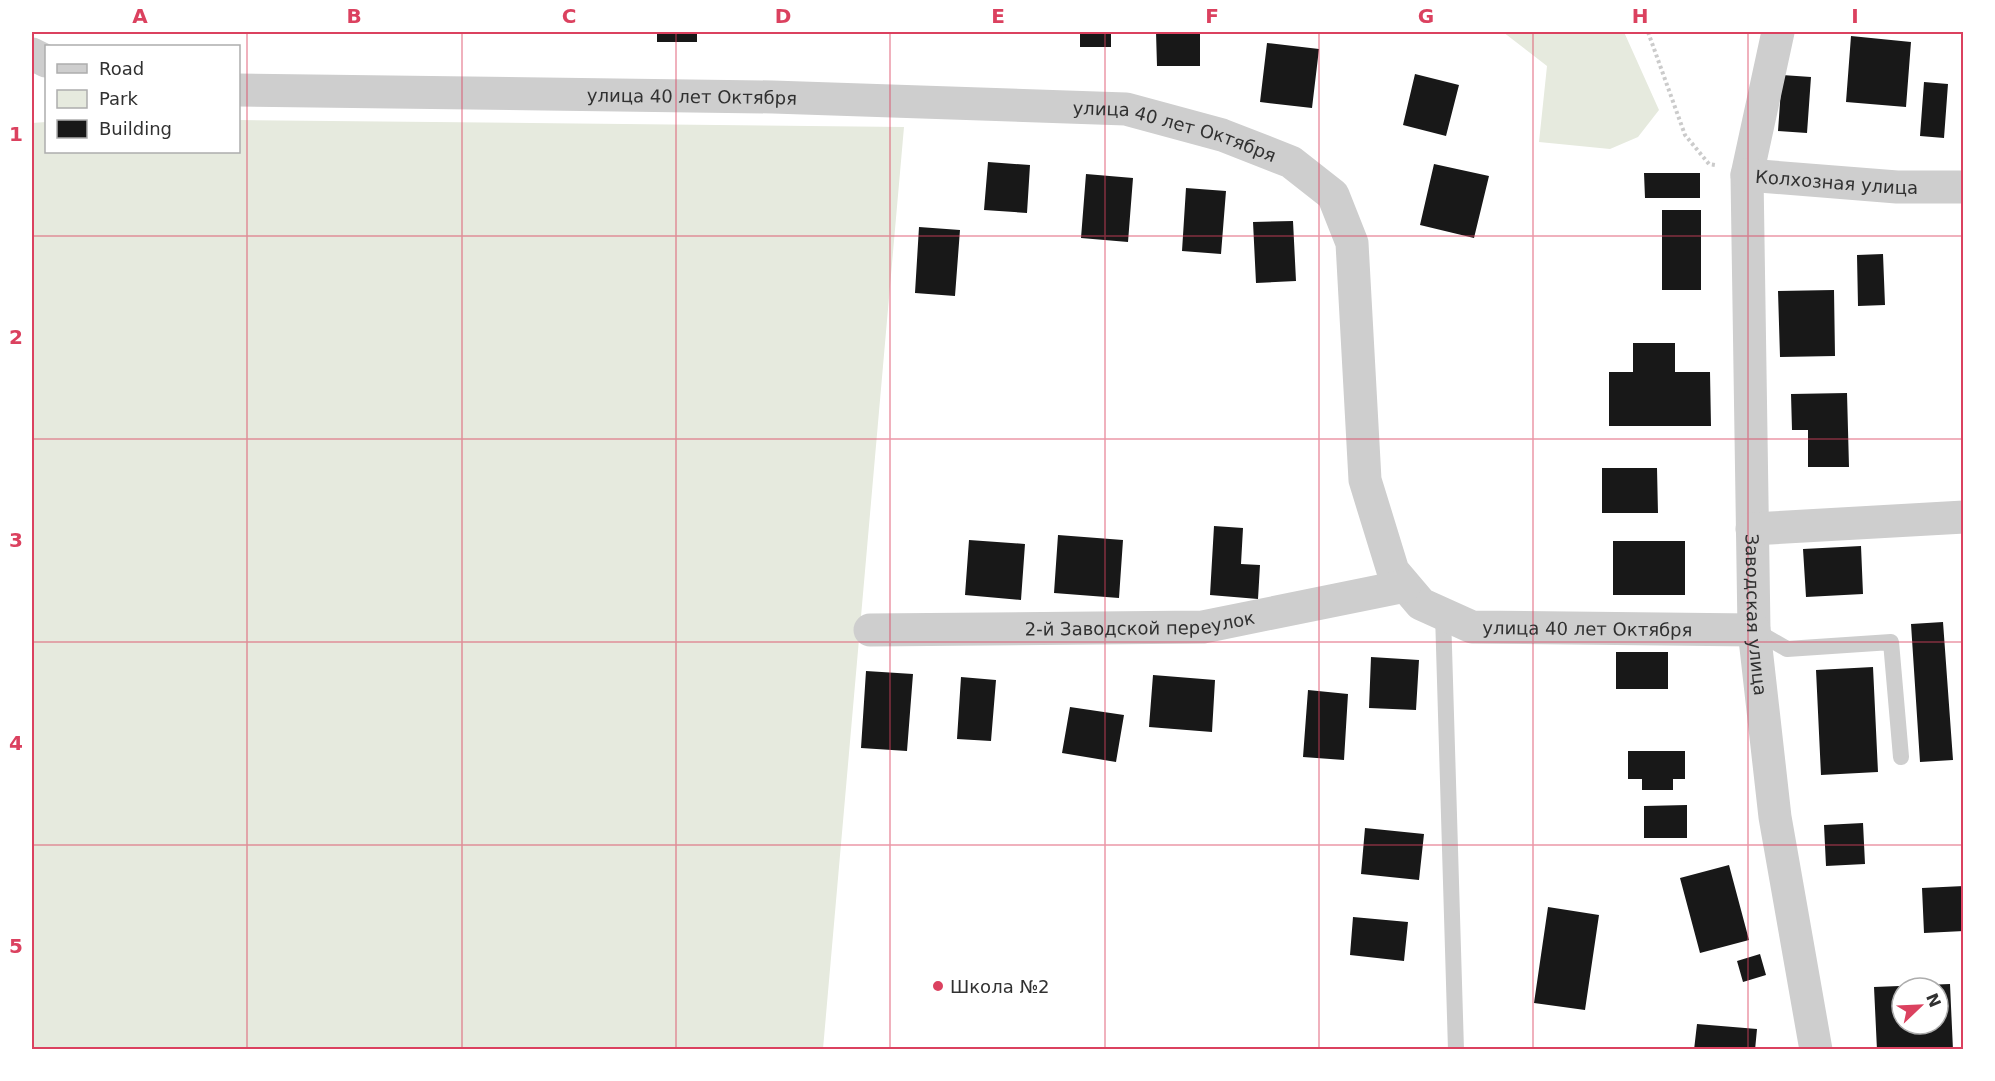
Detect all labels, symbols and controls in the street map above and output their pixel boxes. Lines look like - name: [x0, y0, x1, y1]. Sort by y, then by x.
- text: A: [132, 4, 148, 28]
- text: B: [346, 4, 362, 28]
- text: C: [562, 4, 576, 28]
- text: D: [775, 4, 791, 28]
- text: E: [991, 4, 1005, 28]
- text: F: [1205, 4, 1219, 28]
- text: G: [1418, 4, 1434, 28]
- text: H: [1632, 4, 1648, 28]
- text: I: [1851, 4, 1859, 28]
- legend: [45, 45, 240, 153]
- text: Road: [99, 58, 144, 79]
- street label: улица 40 лет Октября: [587, 84, 797, 108]
- text: Park: [99, 88, 138, 109]
- street label: улица 40 лет Октября: [1072, 97, 1279, 166]
- text: Building: [99, 118, 172, 139]
- text: 1: [9, 122, 23, 146]
- street label: Колхозная улица: [1755, 165, 1918, 198]
- text: 2: [9, 325, 23, 349]
- text: 3: [9, 528, 23, 552]
- street label: Заводская улица: [1742, 533, 1772, 696]
- street label: 2-й Заводской переулок: [1025, 606, 1257, 639]
- street label: улица 40 лет Октября: [1482, 617, 1693, 640]
- text: 4: [9, 731, 23, 755]
- text: 5: [9, 934, 23, 958]
- place label: Школа №2: [950, 976, 1050, 997]
- north arrow: [1890, 976, 1950, 1036]
- marker: Школа №2: [931, 979, 945, 993]
- text: N: [1922, 990, 1945, 1010]

